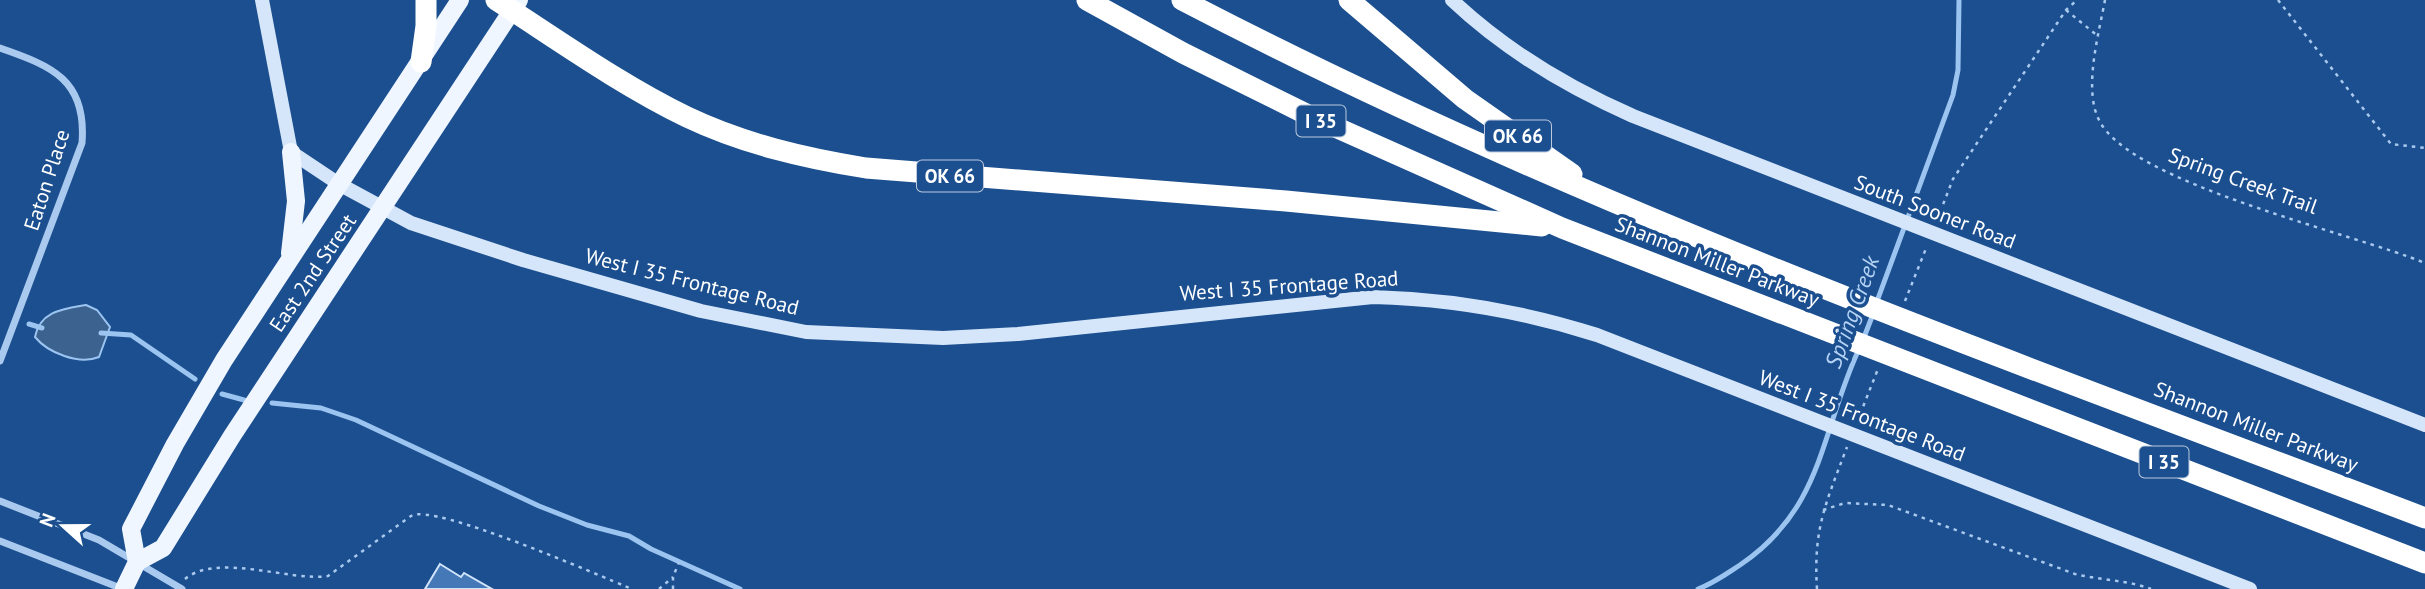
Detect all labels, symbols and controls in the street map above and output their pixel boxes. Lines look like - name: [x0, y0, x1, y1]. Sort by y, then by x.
- road number: I 35: [1296, 105, 1346, 136]
- road number: OK 66: [1485, 120, 1551, 152]
- street label: Eaton Place: [17, 126, 76, 234]
- street label: Spring Creek Trail: [2165, 141, 2321, 220]
- road number: OK 66: [917, 160, 983, 192]
- street label: South Sooner Road: [1851, 168, 2020, 255]
- street label: East 2nd Street: [263, 208, 362, 337]
- street label: Shannon Miller Parkway: [1611, 210, 1823, 313]
- street label: West I 35 Frontage Road: [582, 242, 802, 321]
- water label: Spring Creek: [1818, 250, 1886, 372]
- street label: West I 35 Frontage Road: [1179, 264, 1399, 307]
- street label: West I 35 Frontage Road: [1755, 364, 1969, 467]
- street label: Shannon Miller Parkway: [2150, 375, 2362, 478]
- road number: I 35: [2140, 446, 2188, 477]
- north arrow: [28, 491, 98, 561]
- text: N: [34, 510, 61, 530]

